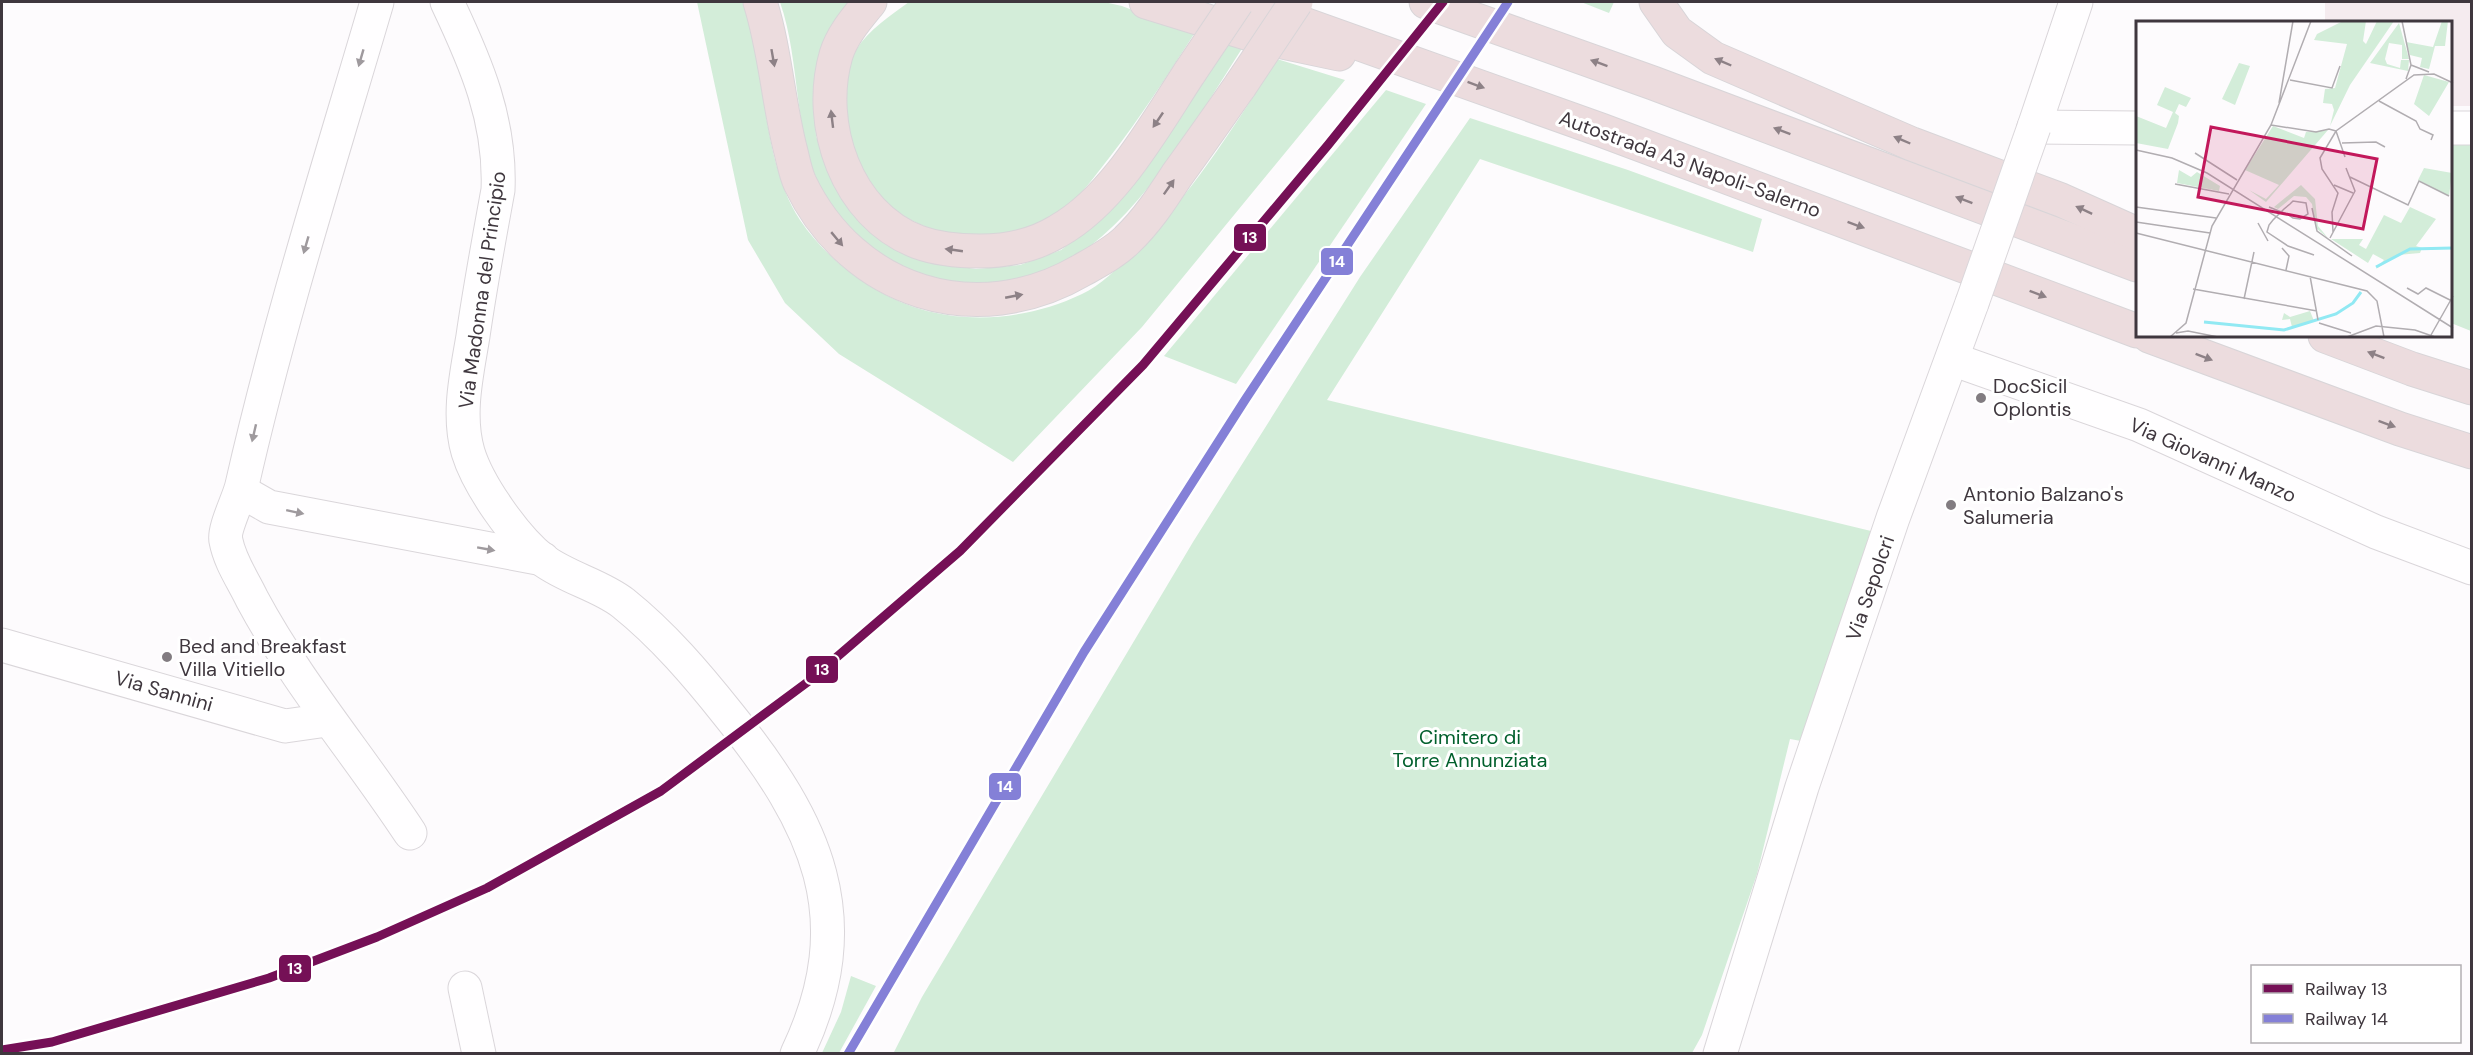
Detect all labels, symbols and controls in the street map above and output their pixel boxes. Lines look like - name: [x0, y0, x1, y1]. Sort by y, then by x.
- inset map: [2136, 21, 2452, 338]
- one-way arrow: [356, 49, 365, 67]
- one-way arrow: [769, 49, 778, 68]
- one-way arrow: [1714, 57, 1732, 67]
- one-way arrow: [1590, 58, 1608, 68]
- one-way arrow: [1467, 80, 1485, 90]
- street label: Autostrada A3 Napoli-Salerno: [1556, 104, 1824, 224]
- one-way arrow: [827, 110, 836, 129]
- one-way arrow: [1152, 112, 1164, 128]
- one-way arrow: [1773, 125, 1791, 135]
- one-way arrow: [1893, 134, 1911, 144]
- street label: Via Madonna del Principio: [452, 169, 512, 411]
- one-way arrow: [1163, 179, 1174, 195]
- one-way arrow: [1955, 194, 1973, 204]
- one-way arrow: [2074, 205, 2092, 215]
- one-way arrow: [1847, 221, 1865, 230]
- line badge: 13: [1233, 223, 1267, 252]
- text: 13: [1242, 227, 1258, 248]
- one-way arrow: [831, 231, 844, 247]
- one-way arrow: [301, 236, 310, 254]
- one-way arrow: [945, 245, 964, 254]
- line badge: 14: [1320, 247, 1354, 276]
- text: 14: [1329, 251, 1345, 272]
- one-way arrow: [2029, 290, 2047, 299]
- one-way arrow: [1005, 291, 1024, 300]
- one-way arrow: [2367, 350, 2385, 360]
- one-way arrow: [2195, 352, 2213, 362]
- place label: DocSicil Oplontis: [1993, 373, 2071, 422]
- marker: DocSicil Oplontis: [1974, 391, 1988, 405]
- street label: Via Giovanni Manzo: [2126, 412, 2300, 508]
- one-way arrow: [2378, 420, 2396, 430]
- one-way arrow: [249, 424, 258, 443]
- place label: Antonio Balzano's Salumeria: [1963, 481, 2124, 530]
- marker: Antonio Balzano's Salumeria: [1944, 498, 1958, 512]
- one-way arrow: [285, 508, 304, 517]
- street label: Via Sepolcri: [1840, 532, 1900, 644]
- one-way arrow: [477, 545, 496, 554]
- place label: Bed and Breakfast Villa Vitiello: [179, 633, 347, 682]
- marker: Bed and Breakfast Villa Vitiello: [160, 650, 174, 664]
- line badge: 13: [805, 655, 839, 684]
- text: 13: [814, 659, 830, 680]
- street label: Via Sannini: [112, 665, 216, 717]
- park label: Cimitero di Torre Annunziata: [1393, 724, 1547, 773]
- line badge: 14: [988, 772, 1022, 801]
- text: 14: [997, 776, 1013, 797]
- line badge: 13: [278, 954, 312, 983]
- text: 13: [287, 958, 303, 979]
- legend: [2251, 965, 2461, 1043]
- text: Railway 13: [2305, 977, 2388, 1001]
- text: Railway 14: [2305, 1007, 2388, 1031]

